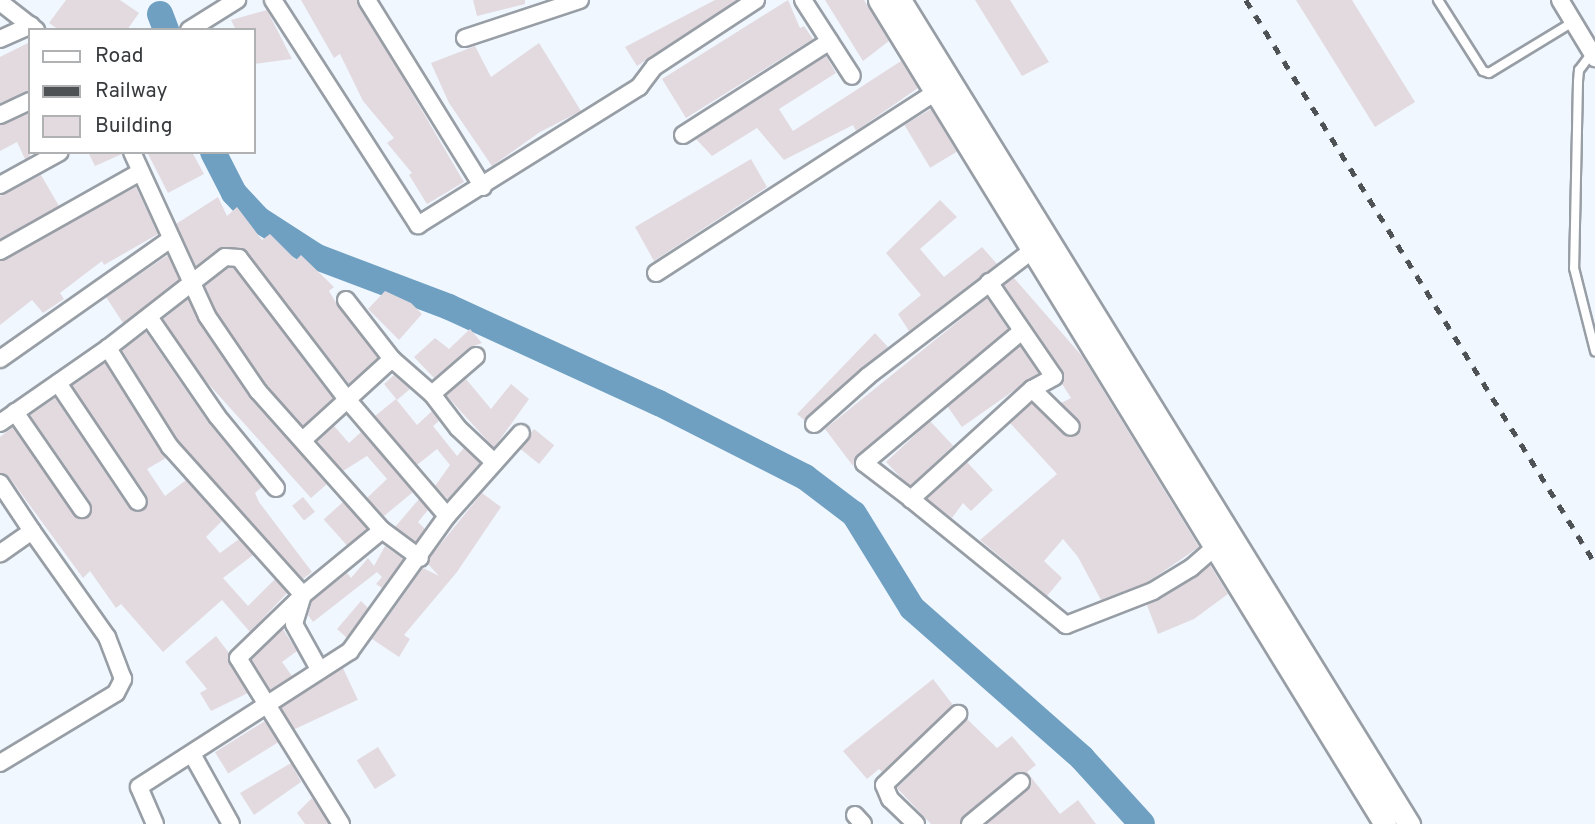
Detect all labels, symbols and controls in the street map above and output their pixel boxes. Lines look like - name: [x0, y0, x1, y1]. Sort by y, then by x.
- legend: [28, 28, 256, 154]
- text: Road: [95, 43, 144, 70]
- text: Railway: [95, 78, 168, 105]
- text: Building: [95, 113, 173, 140]

